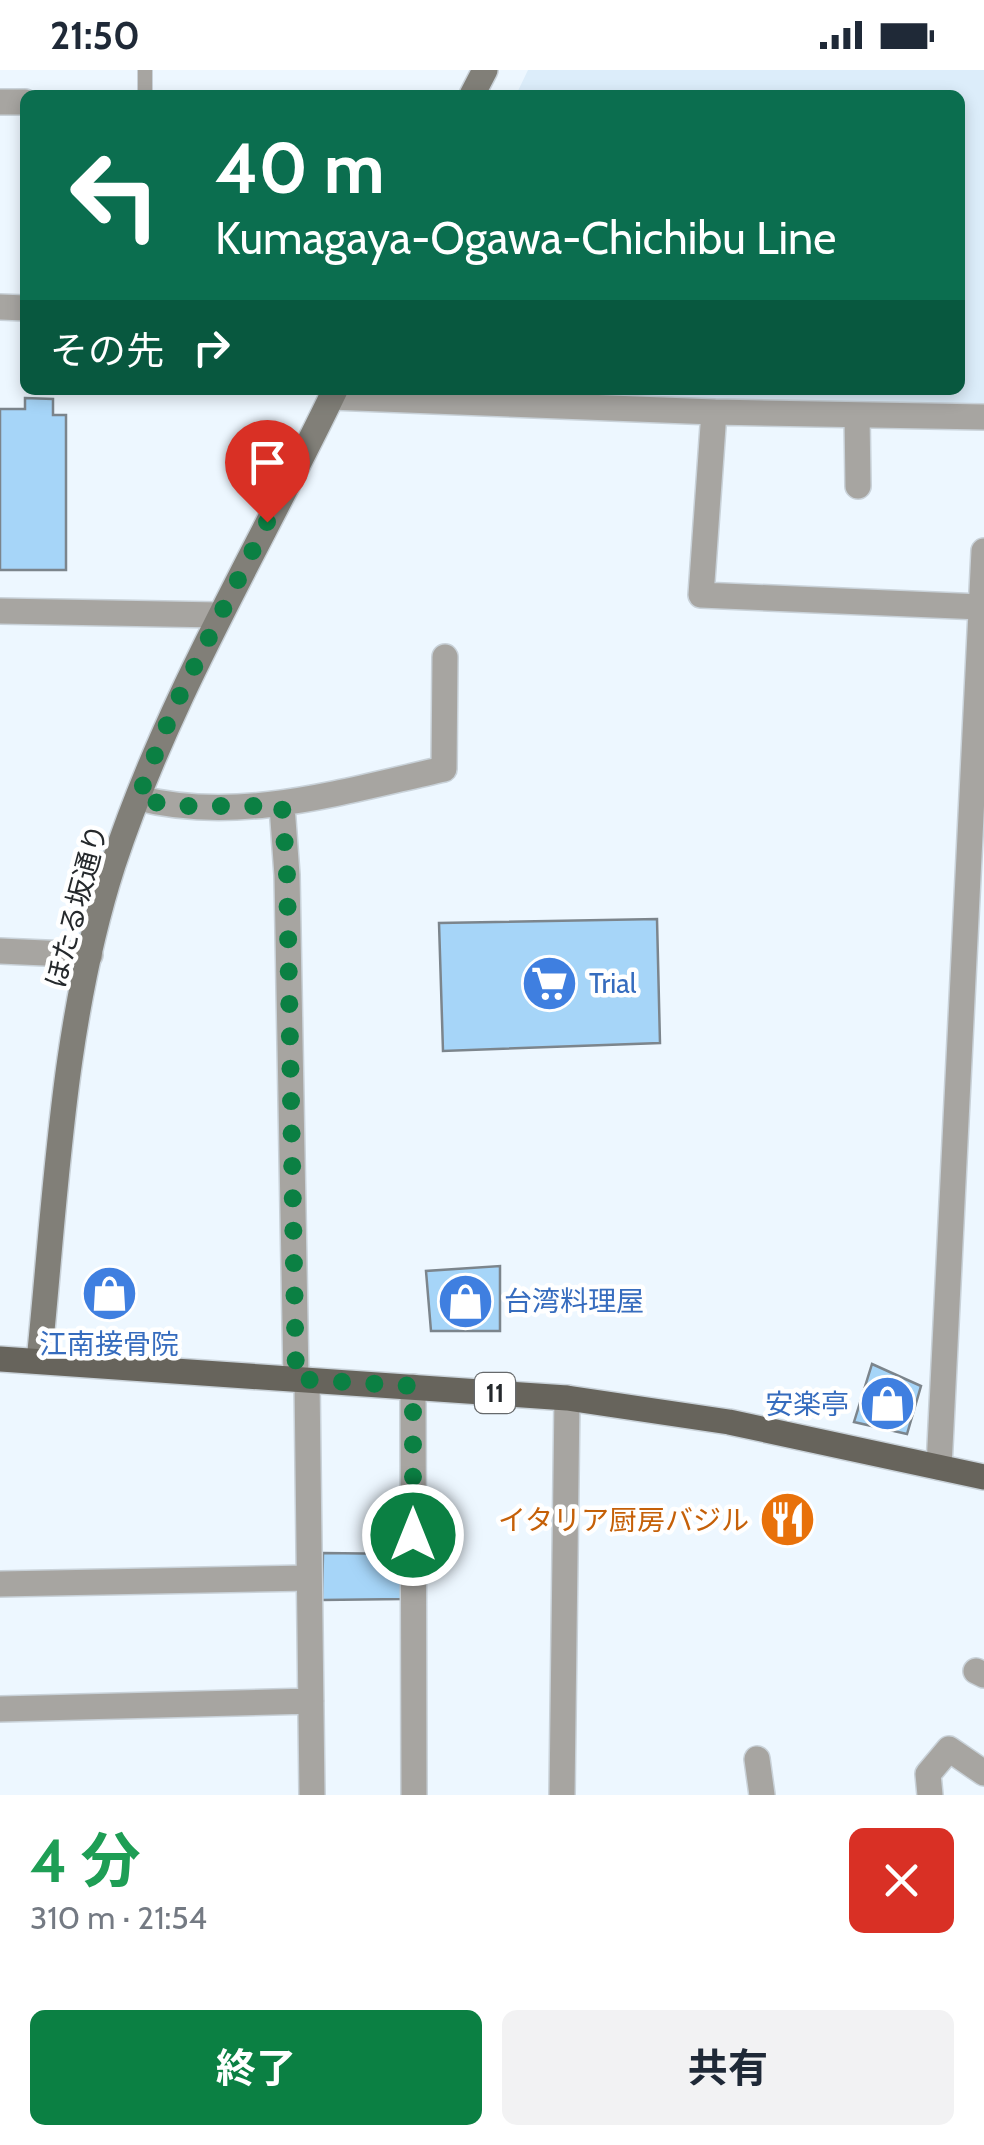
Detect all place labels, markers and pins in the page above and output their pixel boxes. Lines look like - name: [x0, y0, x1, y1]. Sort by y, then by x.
- pin: [225, 420, 310, 523]
- supermarket icon: Trial: [520, 953, 580, 1013]
- place label: Trial: [589, 966, 637, 1000]
- shop icon: 江南接骨院: [79, 1263, 139, 1323]
- shop icon: 台湾料理屋: [435, 1271, 495, 1331]
- place label: 台湾料理屋: [504, 1284, 644, 1318]
- place label: 江南接骨院: [39, 1327, 179, 1361]
- shop icon: 安楽亭: [858, 1374, 918, 1434]
- place label: 安楽亭: [765, 1387, 849, 1421]
- restaurant icon: イタリア厨房バジル: [758, 1490, 818, 1550]
- place label: イタリア厨房バジル: [498, 1503, 749, 1537]

